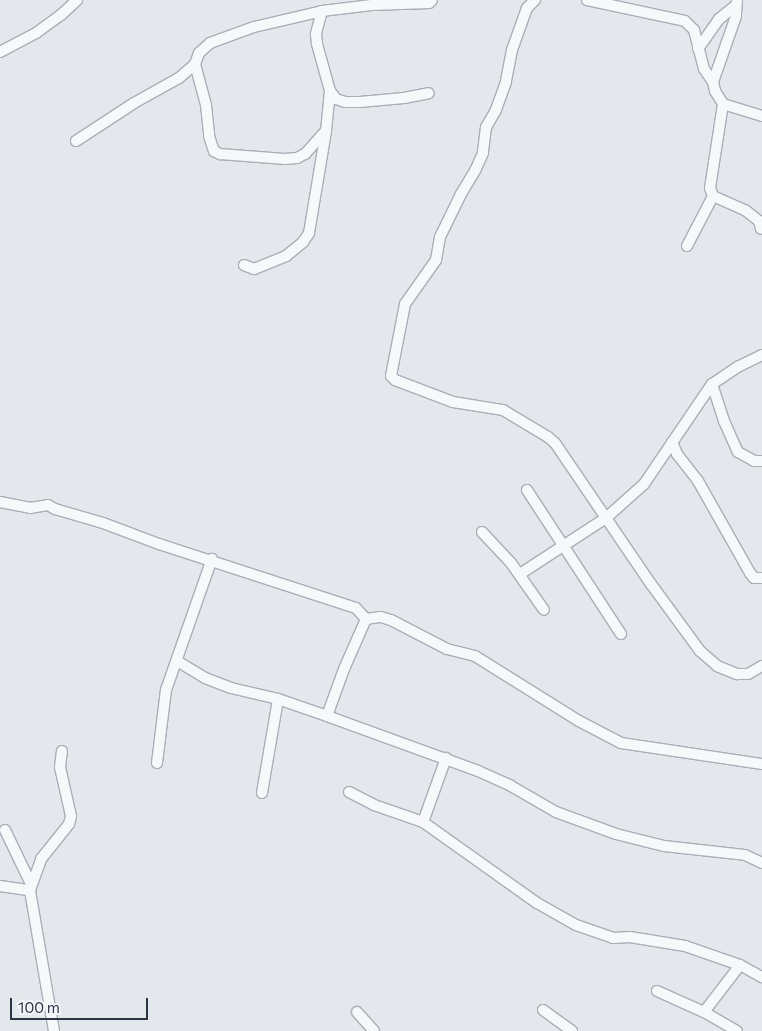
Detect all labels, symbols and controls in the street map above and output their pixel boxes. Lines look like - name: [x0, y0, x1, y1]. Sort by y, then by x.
- scale bar: [12, 988, 150, 1020]
- text: 100 m: [18, 998, 60, 1016]

